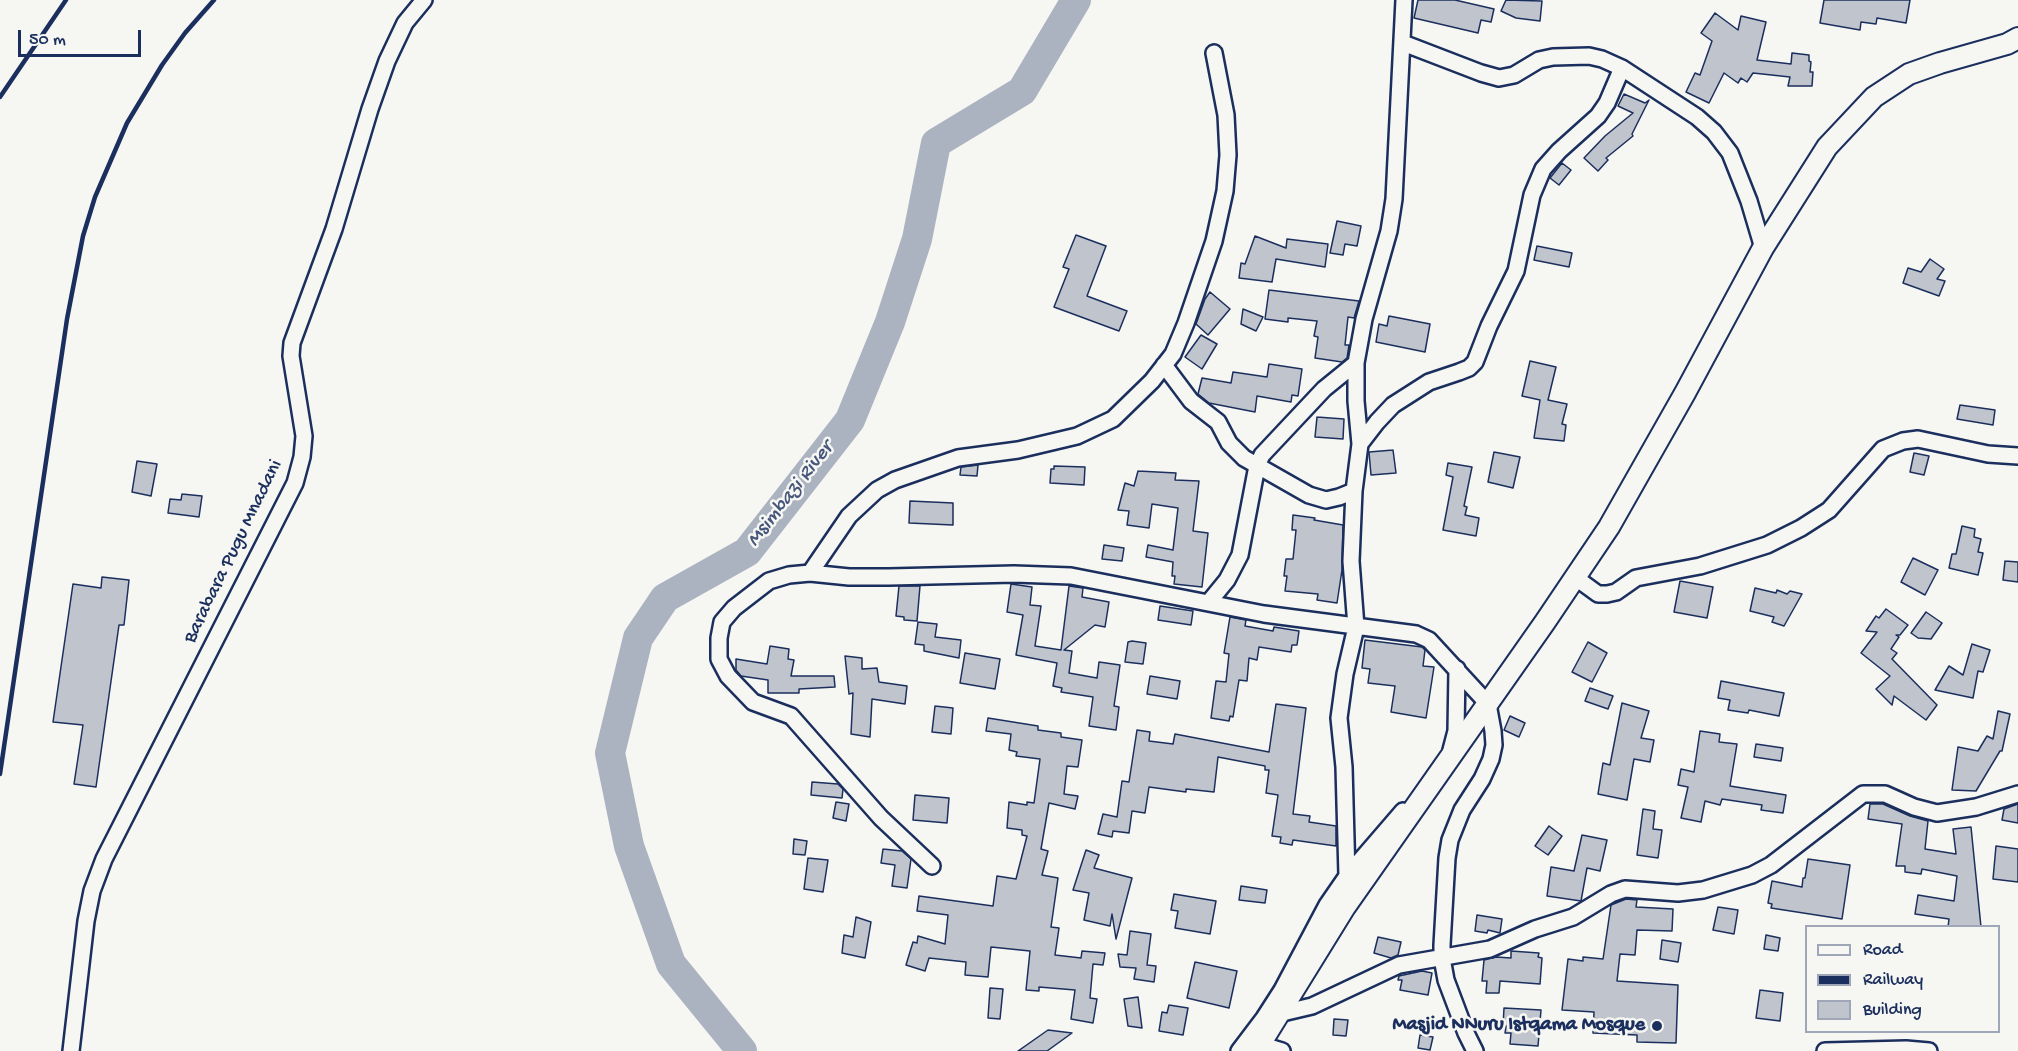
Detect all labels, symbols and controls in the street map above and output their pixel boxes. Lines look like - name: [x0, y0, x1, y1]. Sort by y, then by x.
- scale bar: [21, 18, 144, 56]
- text: 50 m: [29, 30, 66, 51]
- water label: Msimbazi River: [742, 437, 840, 553]
- street label: Barabara Pugu Mnadani: [179, 456, 289, 648]
- legend: [1805, 925, 2000, 1033]
- text: Road: [1863, 940, 1902, 961]
- text: Railway: [1863, 970, 1923, 991]
- text: Building: [1863, 1000, 1922, 1021]
- place label: Masjid NNuru Istqama Mosque: [1393, 1014, 1645, 1038]
- marker: Masjid NNuru Istqama Mosque: [1650, 1019, 1664, 1033]

